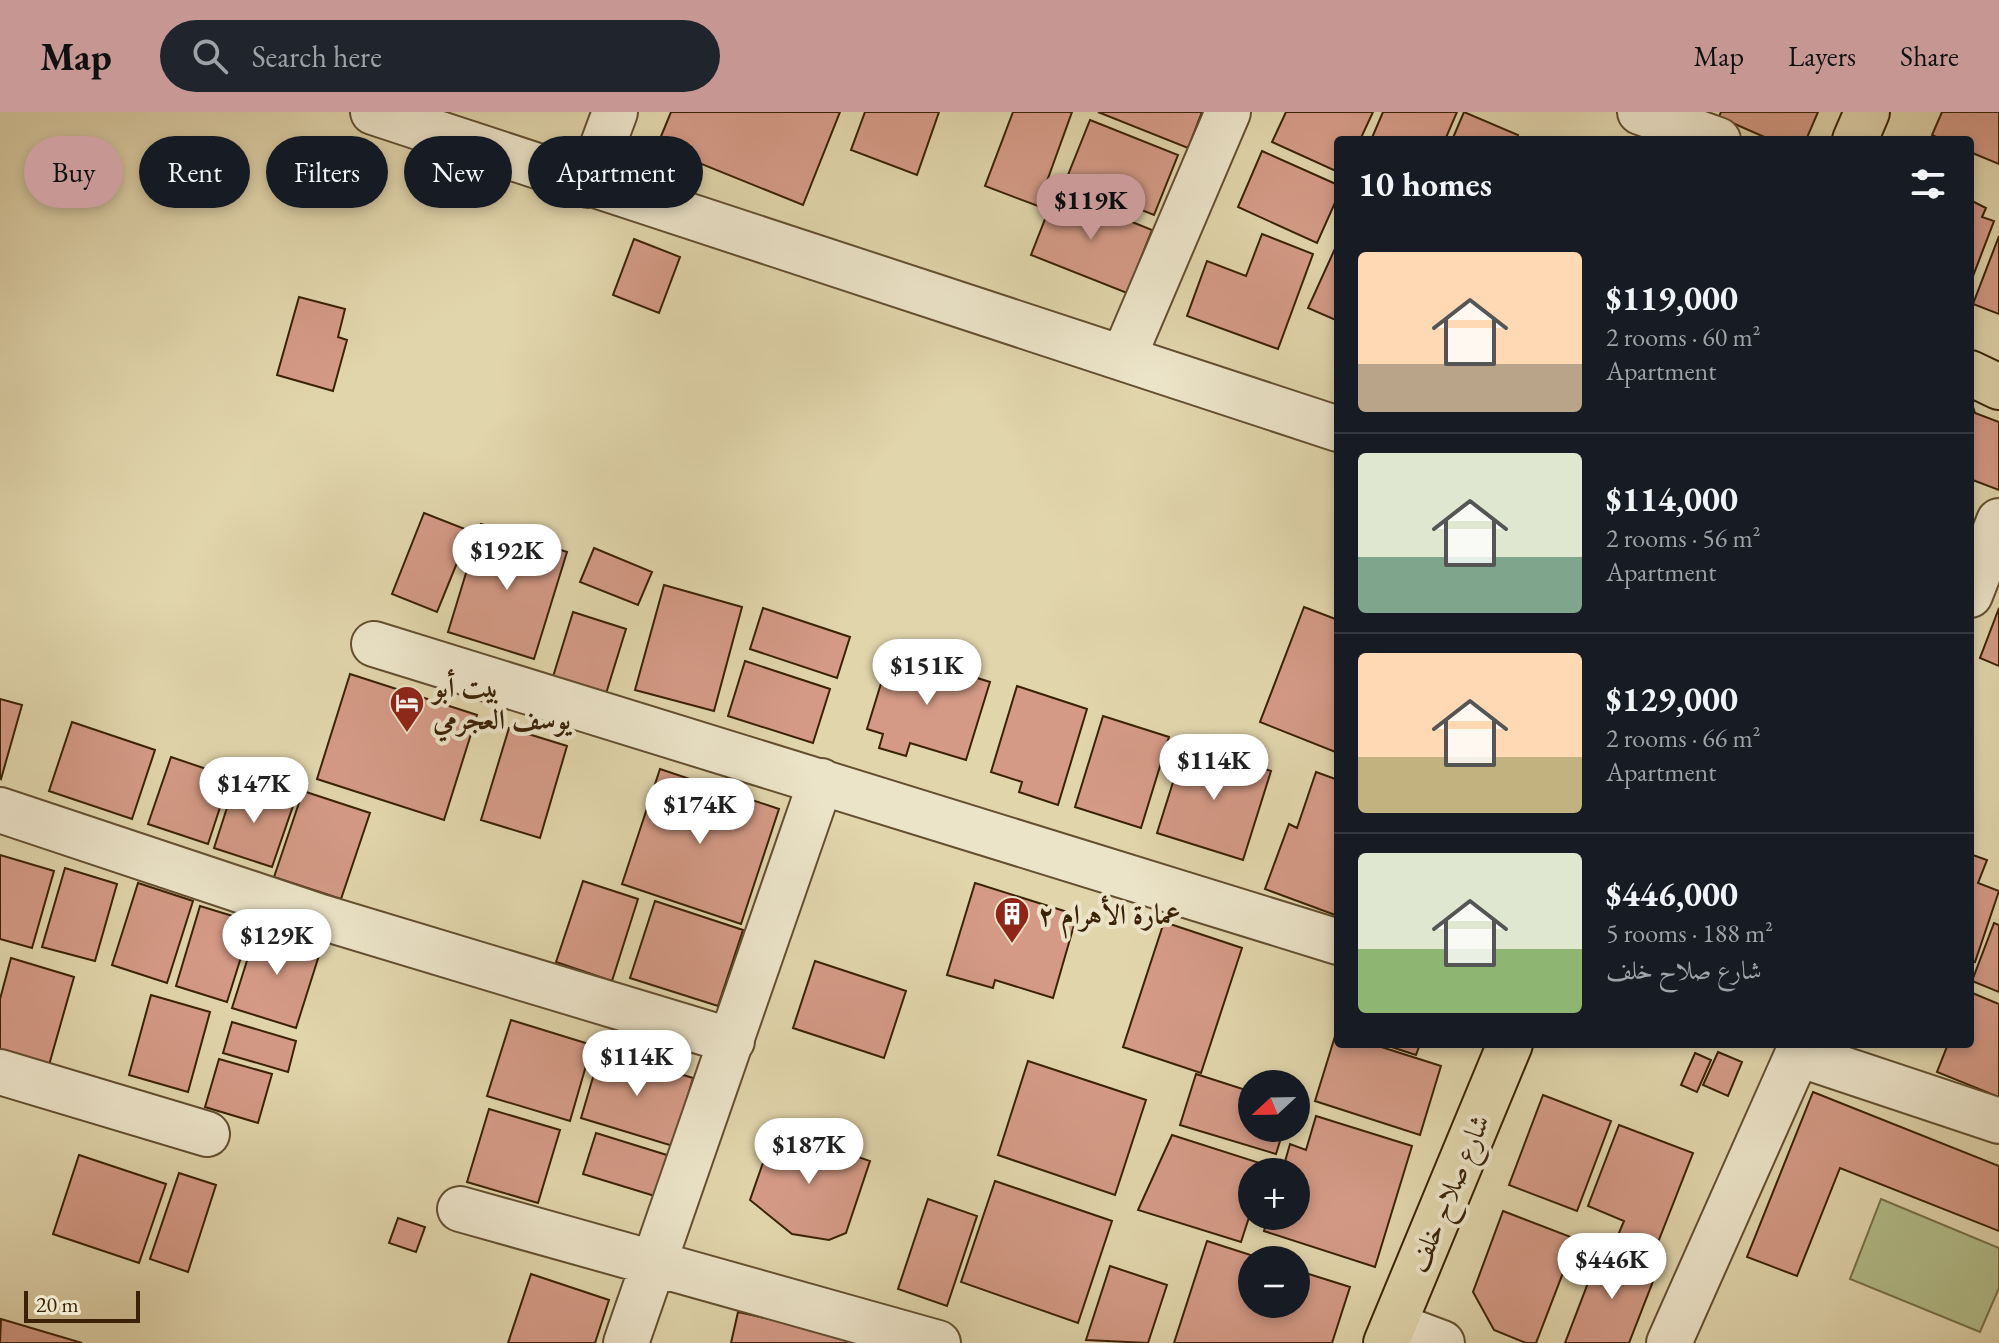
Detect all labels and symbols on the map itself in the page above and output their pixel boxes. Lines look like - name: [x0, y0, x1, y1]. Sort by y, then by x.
- pin: $119K: [1035, 174, 1147, 242]
- pin: $192K: [451, 524, 563, 592]
- pin: $151K: [871, 639, 983, 707]
- place label: بيت أبو يوسف العجرمي: [430, 668, 572, 742]
- hotel icon: بيت أبو يوسف العجرمي: [388, 684, 426, 734]
- pin: $114K: [1158, 734, 1270, 802]
- pin: $147K: [198, 757, 310, 825]
- pin: $174K: [644, 778, 756, 846]
- building icon: عمارة الأهرام ٢: [993, 895, 1031, 945]
- place label: عمارة الأهرام ٢: [1038, 895, 1180, 939]
- pin: $129K: [221, 909, 333, 977]
- pin: $114K: [581, 1030, 693, 1098]
- north arrow: [1238, 1070, 1310, 1142]
- street label: شارع صلاح خلف: [1399, 1109, 1505, 1280]
- pin: $187K: [753, 1118, 865, 1186]
- pin: $446K: [1556, 1233, 1668, 1301]
- scale bar: [24, 1287, 140, 1323]

